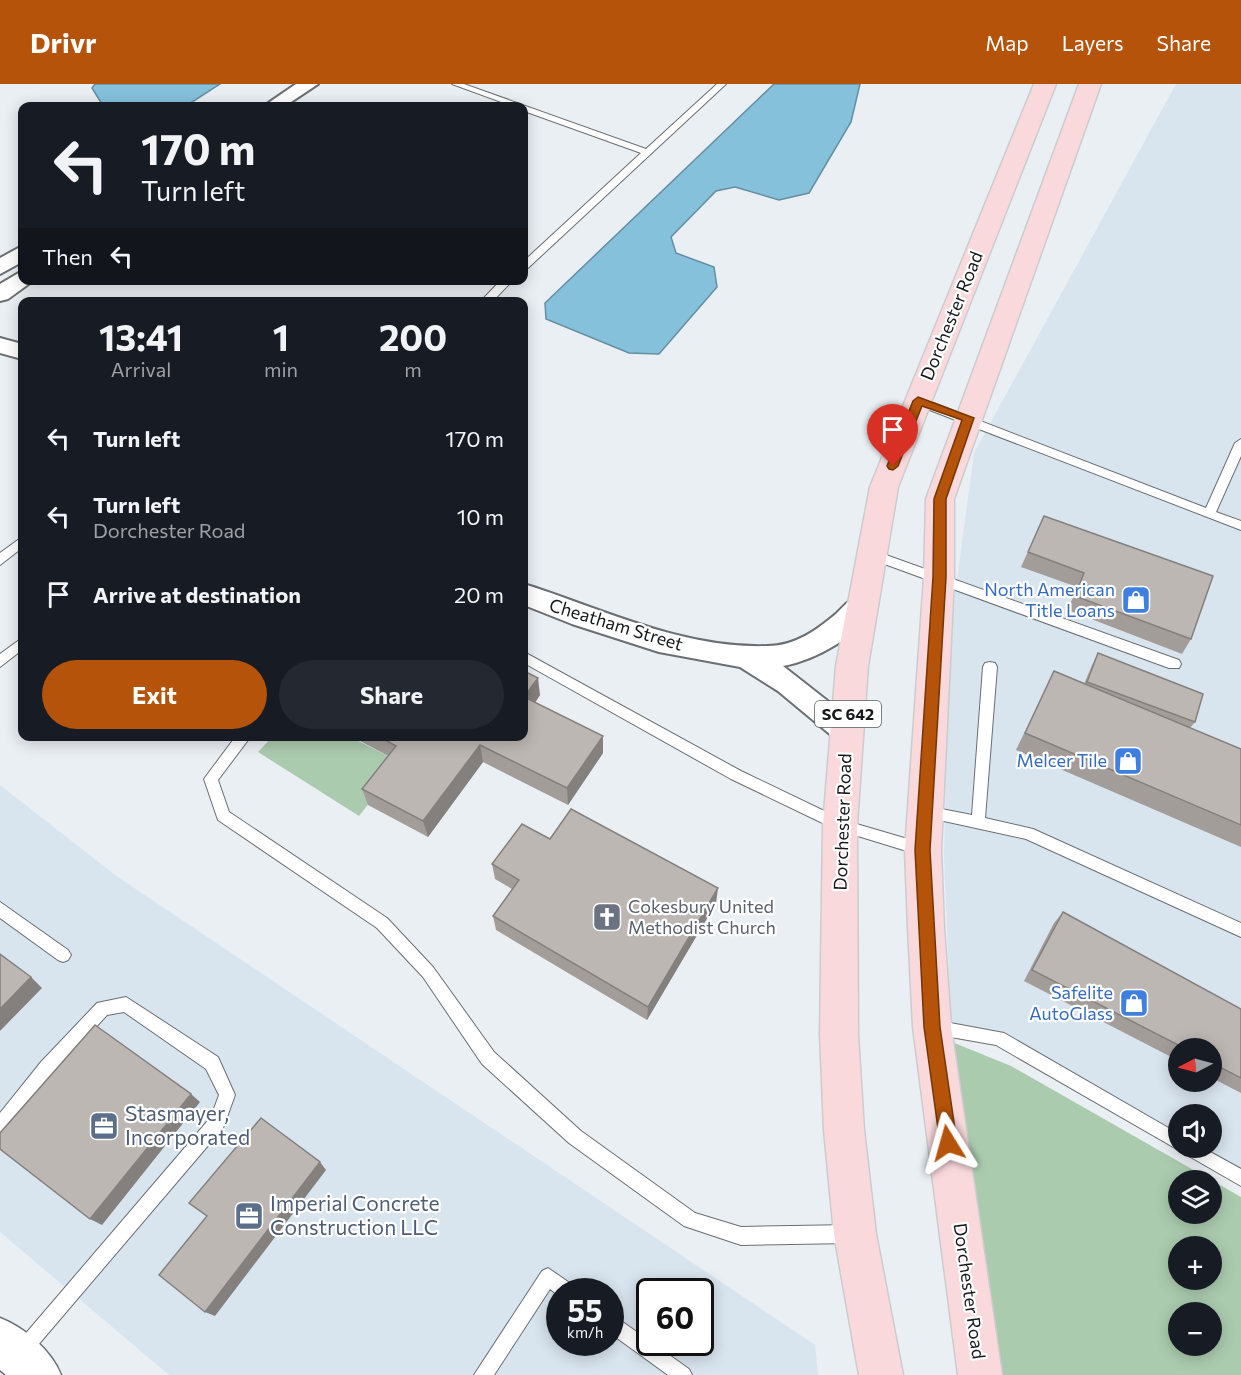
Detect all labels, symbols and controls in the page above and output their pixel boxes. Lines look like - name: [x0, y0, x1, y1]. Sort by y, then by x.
- text: Drivr: [30, 25, 97, 59]
- text: Map: [985, 30, 1029, 55]
- text: Layers: [1062, 30, 1124, 55]
- text: Share: [1157, 30, 1211, 55]
- text: 170 m: [141, 122, 255, 174]
- icon: left: [42, 126, 120, 204]
- text: Turn left: [141, 174, 245, 207]
- icon: left: [105, 240, 138, 273]
- text: Then: [42, 243, 93, 270]
- street label: Dorchester Road: [915, 248, 987, 383]
- text: 13:41: [99, 314, 183, 358]
- text: 1: [273, 314, 289, 358]
- text: 200: [379, 314, 447, 358]
- text: Arrival: [111, 357, 171, 381]
- text: min: [264, 357, 298, 381]
- text: m: [404, 357, 422, 381]
- pin: [867, 404, 918, 466]
- icon: arrive: [876, 413, 909, 446]
- icon: left: [42, 422, 75, 455]
- text: Turn left: [93, 425, 180, 452]
- text: 170 m: [445, 425, 504, 452]
- text: Turn left: [93, 491, 180, 518]
- icon: left: [42, 500, 75, 533]
- text: 10 m: [457, 503, 504, 530]
- text: Dorchester Road: [93, 518, 245, 542]
- icon: arrive: [42, 578, 75, 611]
- place label: North American Title Loans: [984, 578, 1115, 621]
- text: Arrive at destination: [93, 581, 301, 608]
- text: 20 m: [454, 581, 504, 608]
- shop icon: North American Title Loans: [1120, 584, 1152, 616]
- street label: Cheatham Street: [547, 593, 686, 655]
- button: Exit: [42, 660, 267, 729]
- button: Share: [279, 660, 504, 729]
- road number: SC 642: [815, 701, 881, 727]
- shop icon: Melcer Tile: [1112, 745, 1144, 777]
- place label: Melcer Tile: [1016, 749, 1107, 771]
- street label: Dorchester Road: [829, 753, 855, 891]
- place label: Cokesbury United Methodist Church: [628, 895, 776, 938]
- church icon: Cokesbury United Methodist Church: [591, 901, 623, 933]
- place label: Safelite AutoGlass: [1029, 981, 1113, 1024]
- shop icon: Safelite AutoGlass: [1118, 987, 1150, 1019]
- north arrow: [1168, 1038, 1222, 1092]
- map controls: [1168, 1038, 1222, 1356]
- place label: Stasmayer, Incorporated: [125, 1100, 250, 1149]
- button: sound: [1168, 1104, 1222, 1158]
- office icon: Stasmayer, Incorporated: [88, 1110, 120, 1142]
- position arrow: [916, 1111, 980, 1175]
- button: layers: [1168, 1170, 1222, 1224]
- place label: Imperial Concrete Construction LLC: [270, 1190, 440, 1239]
- office icon: Imperial Concrete Construction LLC: [233, 1200, 265, 1232]
- street label: Dorchester Road: [950, 1221, 990, 1360]
- button: +: [1168, 1236, 1222, 1290]
- speed limit sign: 60: [636, 1278, 714, 1356]
- text: 55: [568, 1291, 602, 1328]
- button: −: [1168, 1302, 1222, 1356]
- text: km/h: [567, 1323, 603, 1341]

